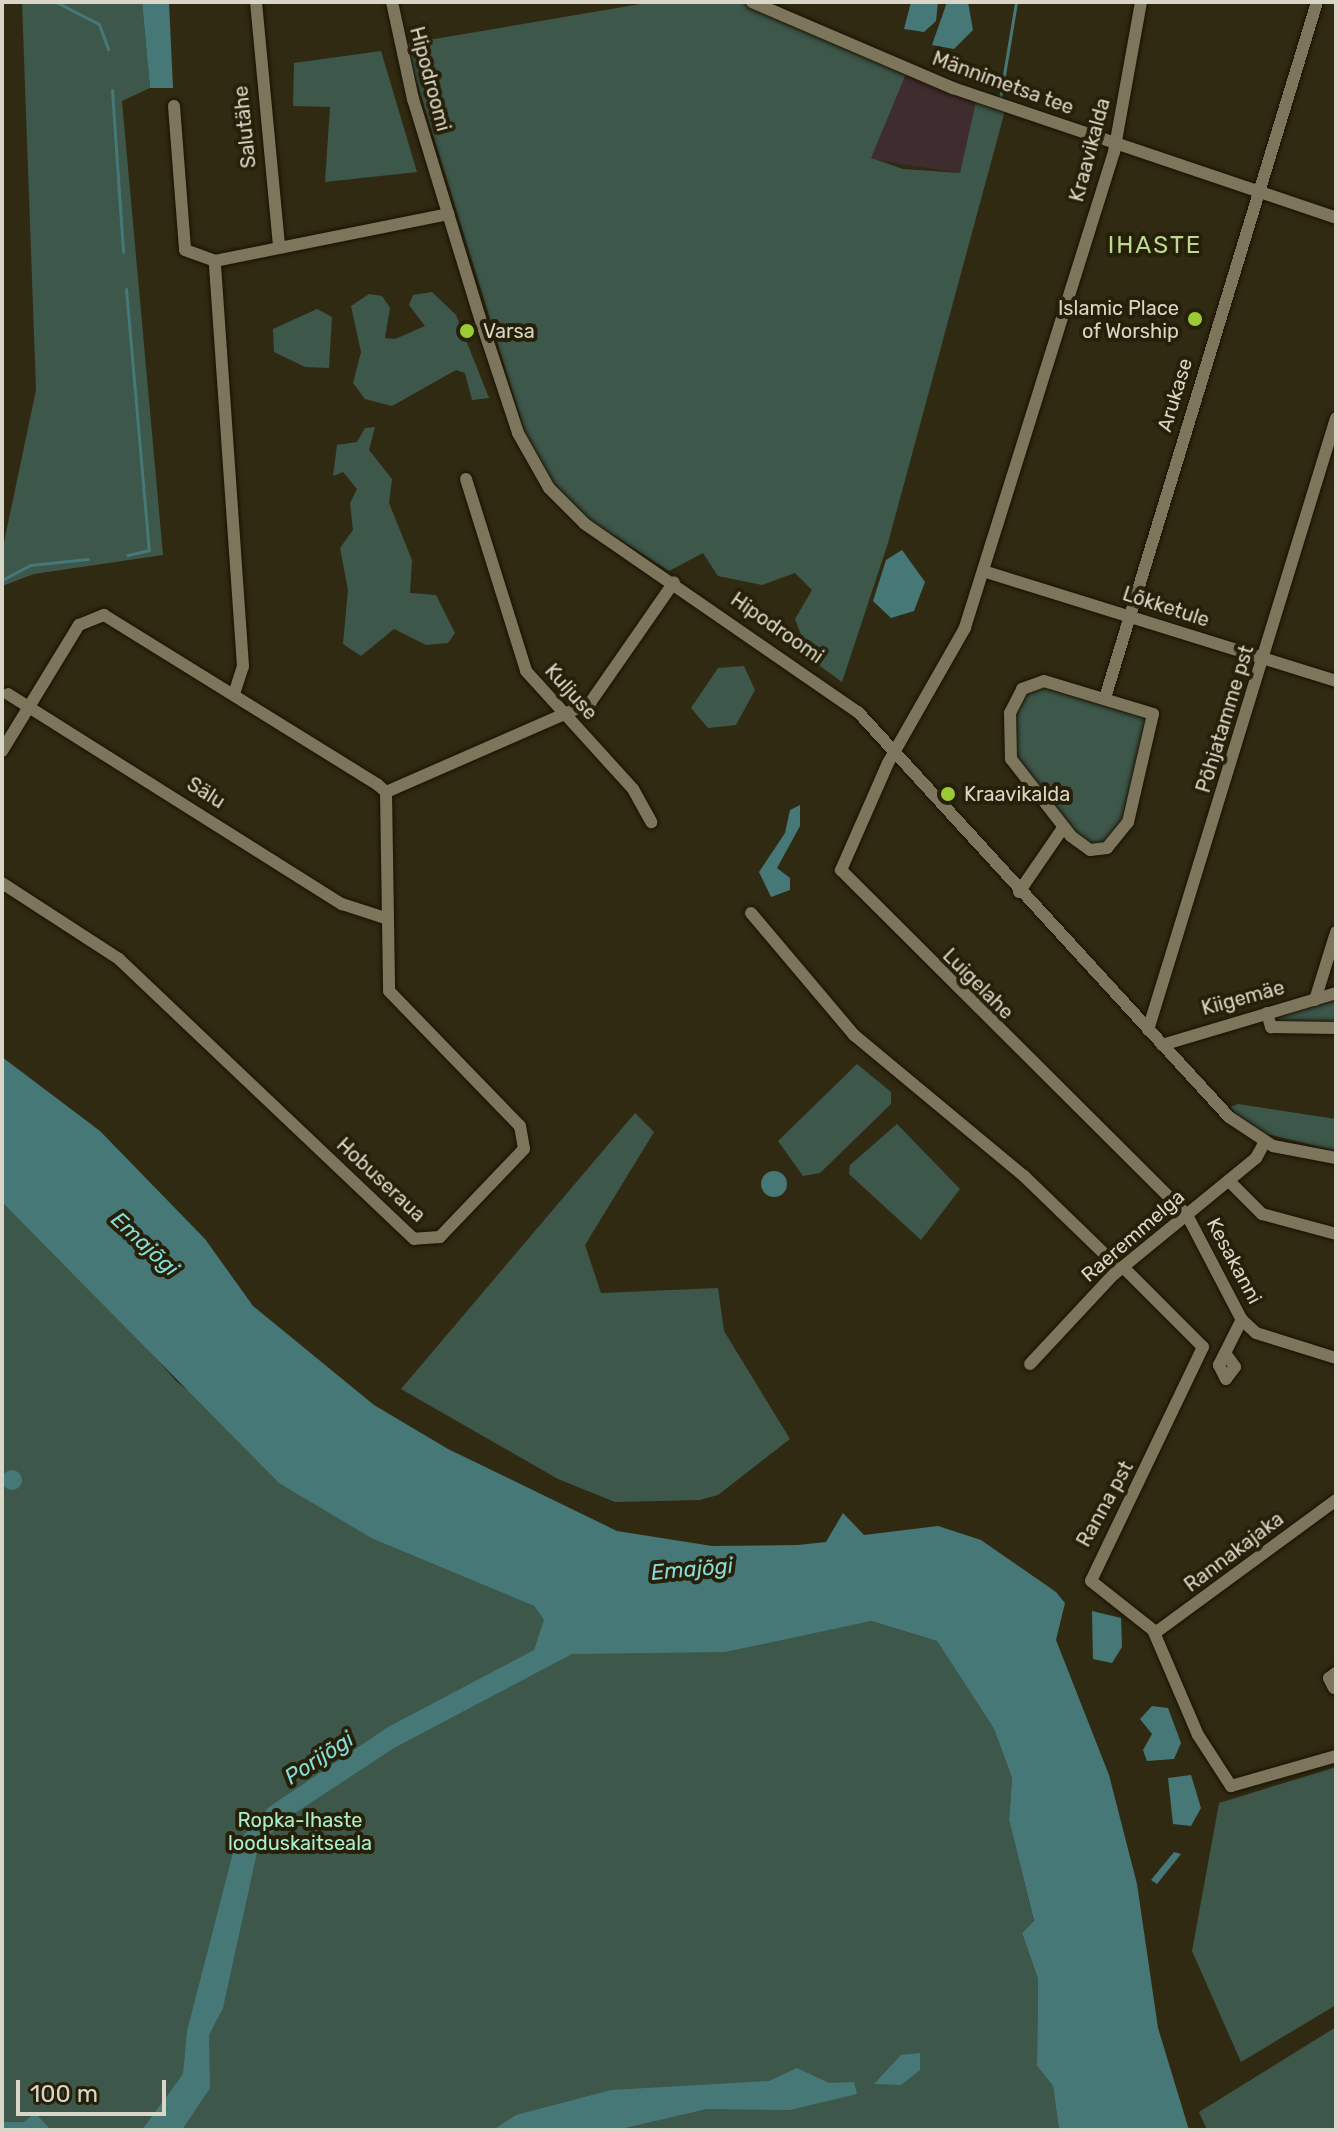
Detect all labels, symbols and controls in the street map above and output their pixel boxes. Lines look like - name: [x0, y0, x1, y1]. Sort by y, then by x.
- street label: Hipodroomi: [405, 24, 455, 134]
- street label: Männimetsa tee: [929, 46, 1077, 120]
- street label: Salutähe: [229, 85, 261, 169]
- street label: Kraavikalda: [1065, 96, 1115, 204]
- district label: IHASTE: [1108, 232, 1202, 260]
- place label: Islamic Place of Worship: [1058, 296, 1179, 343]
- marker: Islamic Place of Worship: [1186, 310, 1204, 328]
- place label: Varsa: [483, 319, 535, 343]
- marker: Varsa: [458, 322, 476, 340]
- street label: Arukase: [1152, 355, 1198, 435]
- street label: Lõkketule: [1120, 582, 1212, 632]
- street label: Hipodroomi: [726, 587, 828, 669]
- street label: Põhjatamme pst: [1191, 642, 1259, 796]
- street label: Kuljuse: [540, 659, 602, 725]
- street label: Sälu: [183, 772, 229, 814]
- place label: Kraavikalda: [964, 782, 1070, 806]
- marker: Kraavikalda: [939, 785, 957, 803]
- street label: Luigelahe: [938, 944, 1018, 1024]
- street label: Kiigemäe: [1199, 975, 1287, 1021]
- street label: Hobuseraua: [332, 1133, 430, 1227]
- street label: Raeremmelga: [1077, 1185, 1189, 1287]
- water label: Emajõgi: [106, 1206, 184, 1282]
- street label: Kesakanni: [1201, 1214, 1267, 1308]
- street label: Ranna pst: [1072, 1457, 1138, 1551]
- street label: Rannakajaka: [1180, 1507, 1288, 1597]
- water label: Emajõgi: [650, 1552, 734, 1586]
- water label: Porijõgi: [279, 1726, 359, 1790]
- park label: Ropka-Ihaste looduskaitseala: [228, 1809, 372, 1856]
- scale bar: [20, 2064, 170, 2114]
- text: 100 m: [30, 2080, 98, 2108]

